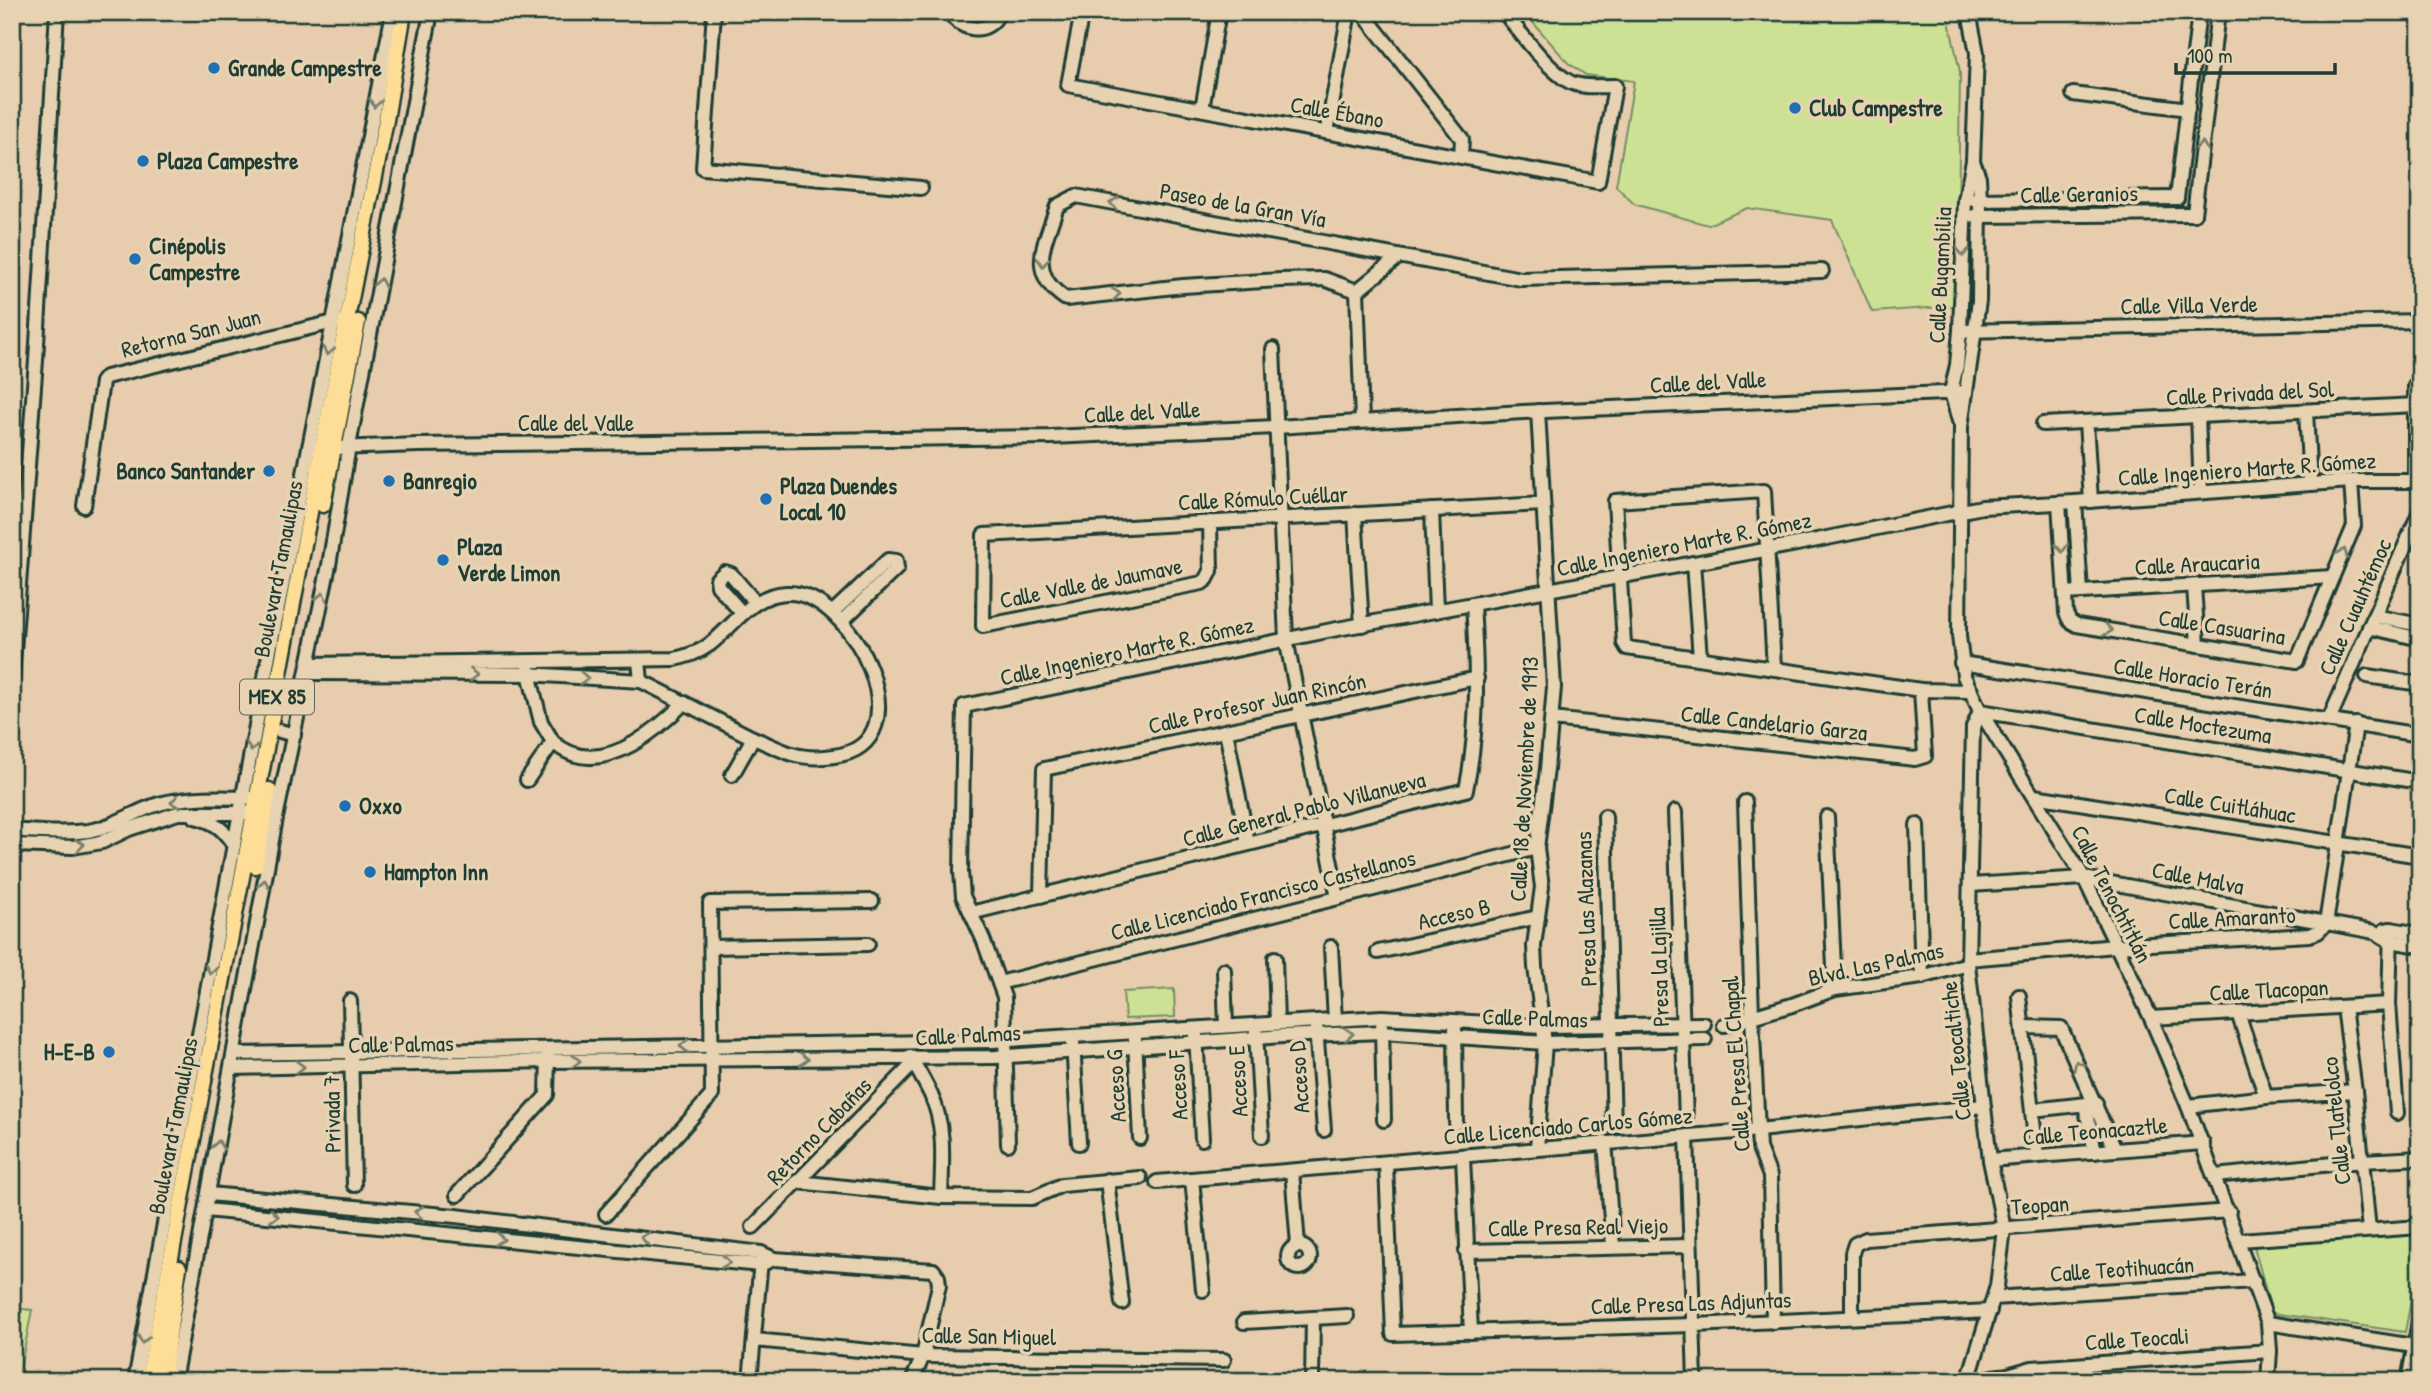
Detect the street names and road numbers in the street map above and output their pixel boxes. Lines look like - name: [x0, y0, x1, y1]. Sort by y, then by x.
- street label: Calle Ébano: [1288, 88, 1386, 135]
- street label: Paseo de la Gran Vía: [1158, 175, 1329, 234]
- street label: Calle Geranios: [2020, 177, 2138, 210]
- street label: Calle Bugambilia: [1920, 206, 1959, 344]
- street label: Calle Villa Verde: [2120, 288, 2258, 321]
- street label: Retorna San Juan: [118, 300, 264, 365]
- street label: Calle del Valle: [1649, 363, 1767, 400]
- street label: Calle Privada del Sol: [2165, 373, 2336, 412]
- street label: Calle del Valle: [1083, 393, 1201, 430]
- street label: Calle del Valle: [518, 407, 634, 438]
- street label: Calle Ingeniero Marte R. Gómez: [2117, 444, 2377, 493]
- street label: Boulevard Tamaulipas: [245, 478, 310, 660]
- street label: Calle Rómulo Cuéllar: [1177, 478, 1349, 517]
- street label: Calle Ingeniero Marte R. Gómez: [1554, 504, 1814, 583]
- street label: Calle Cuauhtémoc: [2311, 533, 2399, 680]
- street label: Calle Araucaria: [2134, 545, 2260, 582]
- street label: Calle Valle de Jaumave: [997, 550, 1185, 615]
- street label: Calle Casuarina: [2156, 601, 2288, 652]
- street label: Calle Ingeniero Marte R. Gómez: [997, 608, 1257, 693]
- street label: Calle Horacio Terán: [2111, 650, 2275, 705]
- street label: Calle 18 de Noviembre de 1913: [1502, 656, 1545, 902]
- street label: Calle Profesor Juan Rincón: [1145, 664, 1369, 741]
- road number: MEX 85: [240, 680, 314, 714]
- street label: Calle Candelario Garza: [1679, 697, 1869, 748]
- street label: Calle Moctezuma: [2132, 698, 2274, 751]
- street label: Calle General Pablo Villanueva: [1179, 763, 1429, 854]
- street label: Calle Cuitláhuac: [2162, 779, 2298, 830]
- street label: Calle Tenochtitlán: [2064, 820, 2160, 968]
- street label: Presa las Alazanas: [1567, 831, 1604, 987]
- street label: Calle Licenciado Francisco Castellanos: [1107, 842, 1419, 947]
- street label: Calle Malva: [2149, 853, 2247, 902]
- street label: Acceso B: [1415, 890, 1493, 937]
- street label: Calle Amaranto: [2168, 899, 2296, 936]
- street label: Presa la Lajilla: [1641, 907, 1676, 1027]
- street label: Blvd. Las Palmas: [1805, 934, 1947, 993]
- street label: Calle Tlacopan: [2209, 971, 2329, 1008]
- street label: Calle Presa El Chapal: [1714, 974, 1757, 1153]
- street label: Calle Teocaltiche: [1933, 980, 1978, 1122]
- street label: Calle Palmas: [1482, 1000, 1589, 1035]
- street label: Calle Palmas: [914, 1016, 1022, 1053]
- street label: Calle Palmas: [348, 1027, 454, 1060]
- street label: Boulevard Tamaulipas: [140, 1035, 205, 1217]
- street label: Acceso D: [1281, 1040, 1316, 1114]
- street label: Acceso E: [1220, 1044, 1255, 1118]
- street label: Acceso F: [1160, 1048, 1195, 1121]
- street label: Acceso G: [1098, 1049, 1133, 1123]
- street label: Calle Tlatelolco: [2313, 1055, 2358, 1187]
- street label: Retorno Cabañas: [759, 1070, 878, 1191]
- street label: Privada 7: [315, 1075, 348, 1153]
- street label: Calle Licenciado Carlos Gómez: [1442, 1099, 1694, 1152]
- street label: Calle Teonacaztle: [2021, 1109, 2169, 1152]
- street label: Teopan: [2010, 1187, 2070, 1222]
- street label: Calle Presa Real Viejo: [1488, 1209, 1668, 1244]
- street label: Calle Teotihuacán: [2049, 1248, 2195, 1289]
- street label: Calle Presa Las Adjuntas: [1590, 1283, 1792, 1321]
- street label: Calle San Miguel: [921, 1319, 1058, 1352]
- street label: Calle Teocali: [2084, 1319, 2190, 1358]

